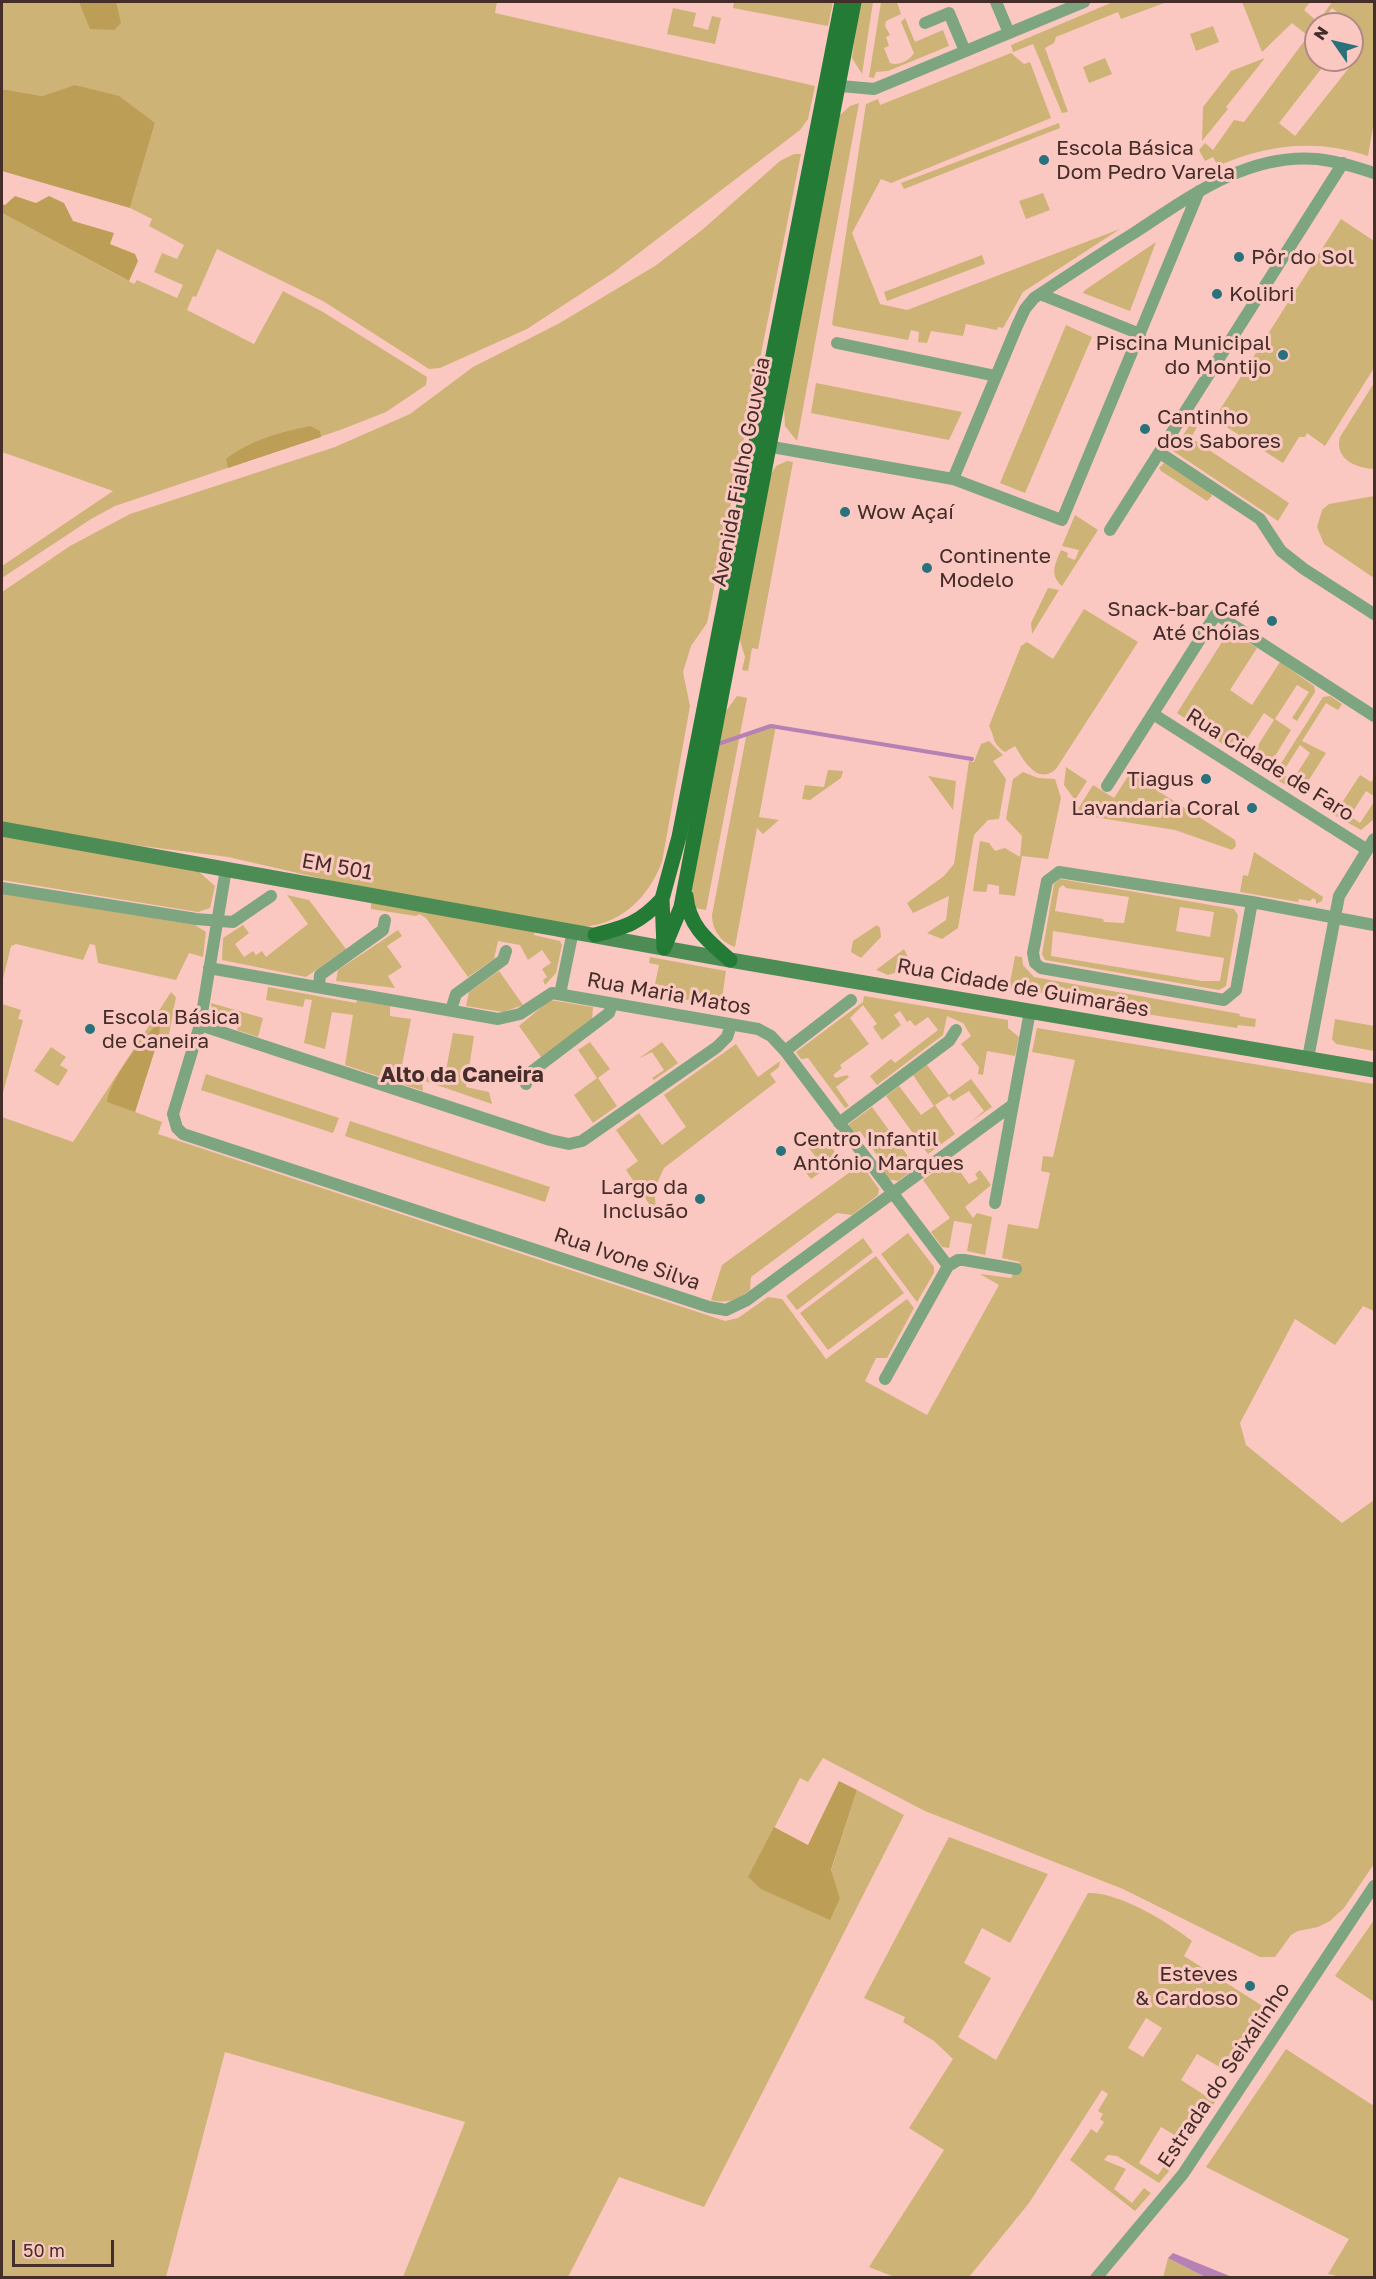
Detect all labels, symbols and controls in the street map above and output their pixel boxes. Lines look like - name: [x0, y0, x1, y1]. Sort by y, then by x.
- north arrow: [1304, 12, 1364, 72]
- text: N: [1309, 22, 1332, 44]
- place label: Escola Básica Dom Pedro Varela: [1056, 135, 1235, 185]
- marker: Escola Básica Dom Pedro Varela: [1037, 153, 1051, 167]
- place label: Pôr do Sol: [1251, 244, 1354, 270]
- marker: Pôr do Sol: [1232, 250, 1246, 264]
- place label: Kolibri: [1229, 281, 1295, 307]
- marker: Kolibri: [1210, 287, 1224, 301]
- place label: Piscina Municipal do Montijo: [1096, 330, 1271, 380]
- marker: Piscina Municipal do Montijo: [1276, 348, 1290, 362]
- street label: Avenida Fialho Gouveia: [706, 355, 776, 589]
- place label: Cantinho dos Sabores: [1157, 404, 1281, 454]
- marker: Cantinho dos Sabores: [1138, 422, 1152, 436]
- place label: Wow Açaí: [857, 499, 954, 525]
- marker: Wow Açaí: [838, 505, 852, 519]
- place label: Continente Modelo: [939, 543, 1051, 593]
- marker: Continente Modelo: [920, 561, 934, 575]
- place label: Snack-bar Café Até Chóias: [1107, 596, 1260, 646]
- marker: Snack-bar Café Até Chóias: [1265, 614, 1279, 628]
- street label: Rua Cidade de Faro: [1181, 703, 1359, 827]
- place label: Tiagus: [1127, 766, 1194, 792]
- marker: Tiagus: [1199, 772, 1213, 786]
- place label: Lavandaria Coral: [1071, 795, 1240, 821]
- marker: Lavandaria Coral: [1245, 801, 1259, 815]
- street label: EM 501: [300, 848, 374, 886]
- street label: Rua Cidade de Guimarães: [895, 953, 1151, 1023]
- street label: Rua Maria Matos: [585, 967, 753, 1021]
- place label: Escola Básica de Caneira: [102, 1004, 240, 1054]
- marker: Escola Básica de Caneira: [83, 1022, 97, 1036]
- district label: Alto da Caneira: [380, 1062, 544, 1088]
- place label: Centro Infantil António Marques: [793, 1126, 964, 1176]
- marker: Centro Infantil António Marques: [774, 1144, 788, 1158]
- place label: Largo da Inclusão: [600, 1174, 688, 1224]
- marker: Largo da Inclusão: [693, 1192, 707, 1206]
- street label: Rua Ivone Silva: [551, 1222, 703, 1296]
- place label: Esteves & Cardoso: [1135, 1961, 1238, 2011]
- street label: Estrada do Seixalinho: [1153, 1978, 1295, 2172]
- marker: Esteves & Cardoso: [1243, 1979, 1257, 1993]
- scale bar: [15, 2228, 117, 2266]
- text: 50 m: [23, 2239, 65, 2261]

